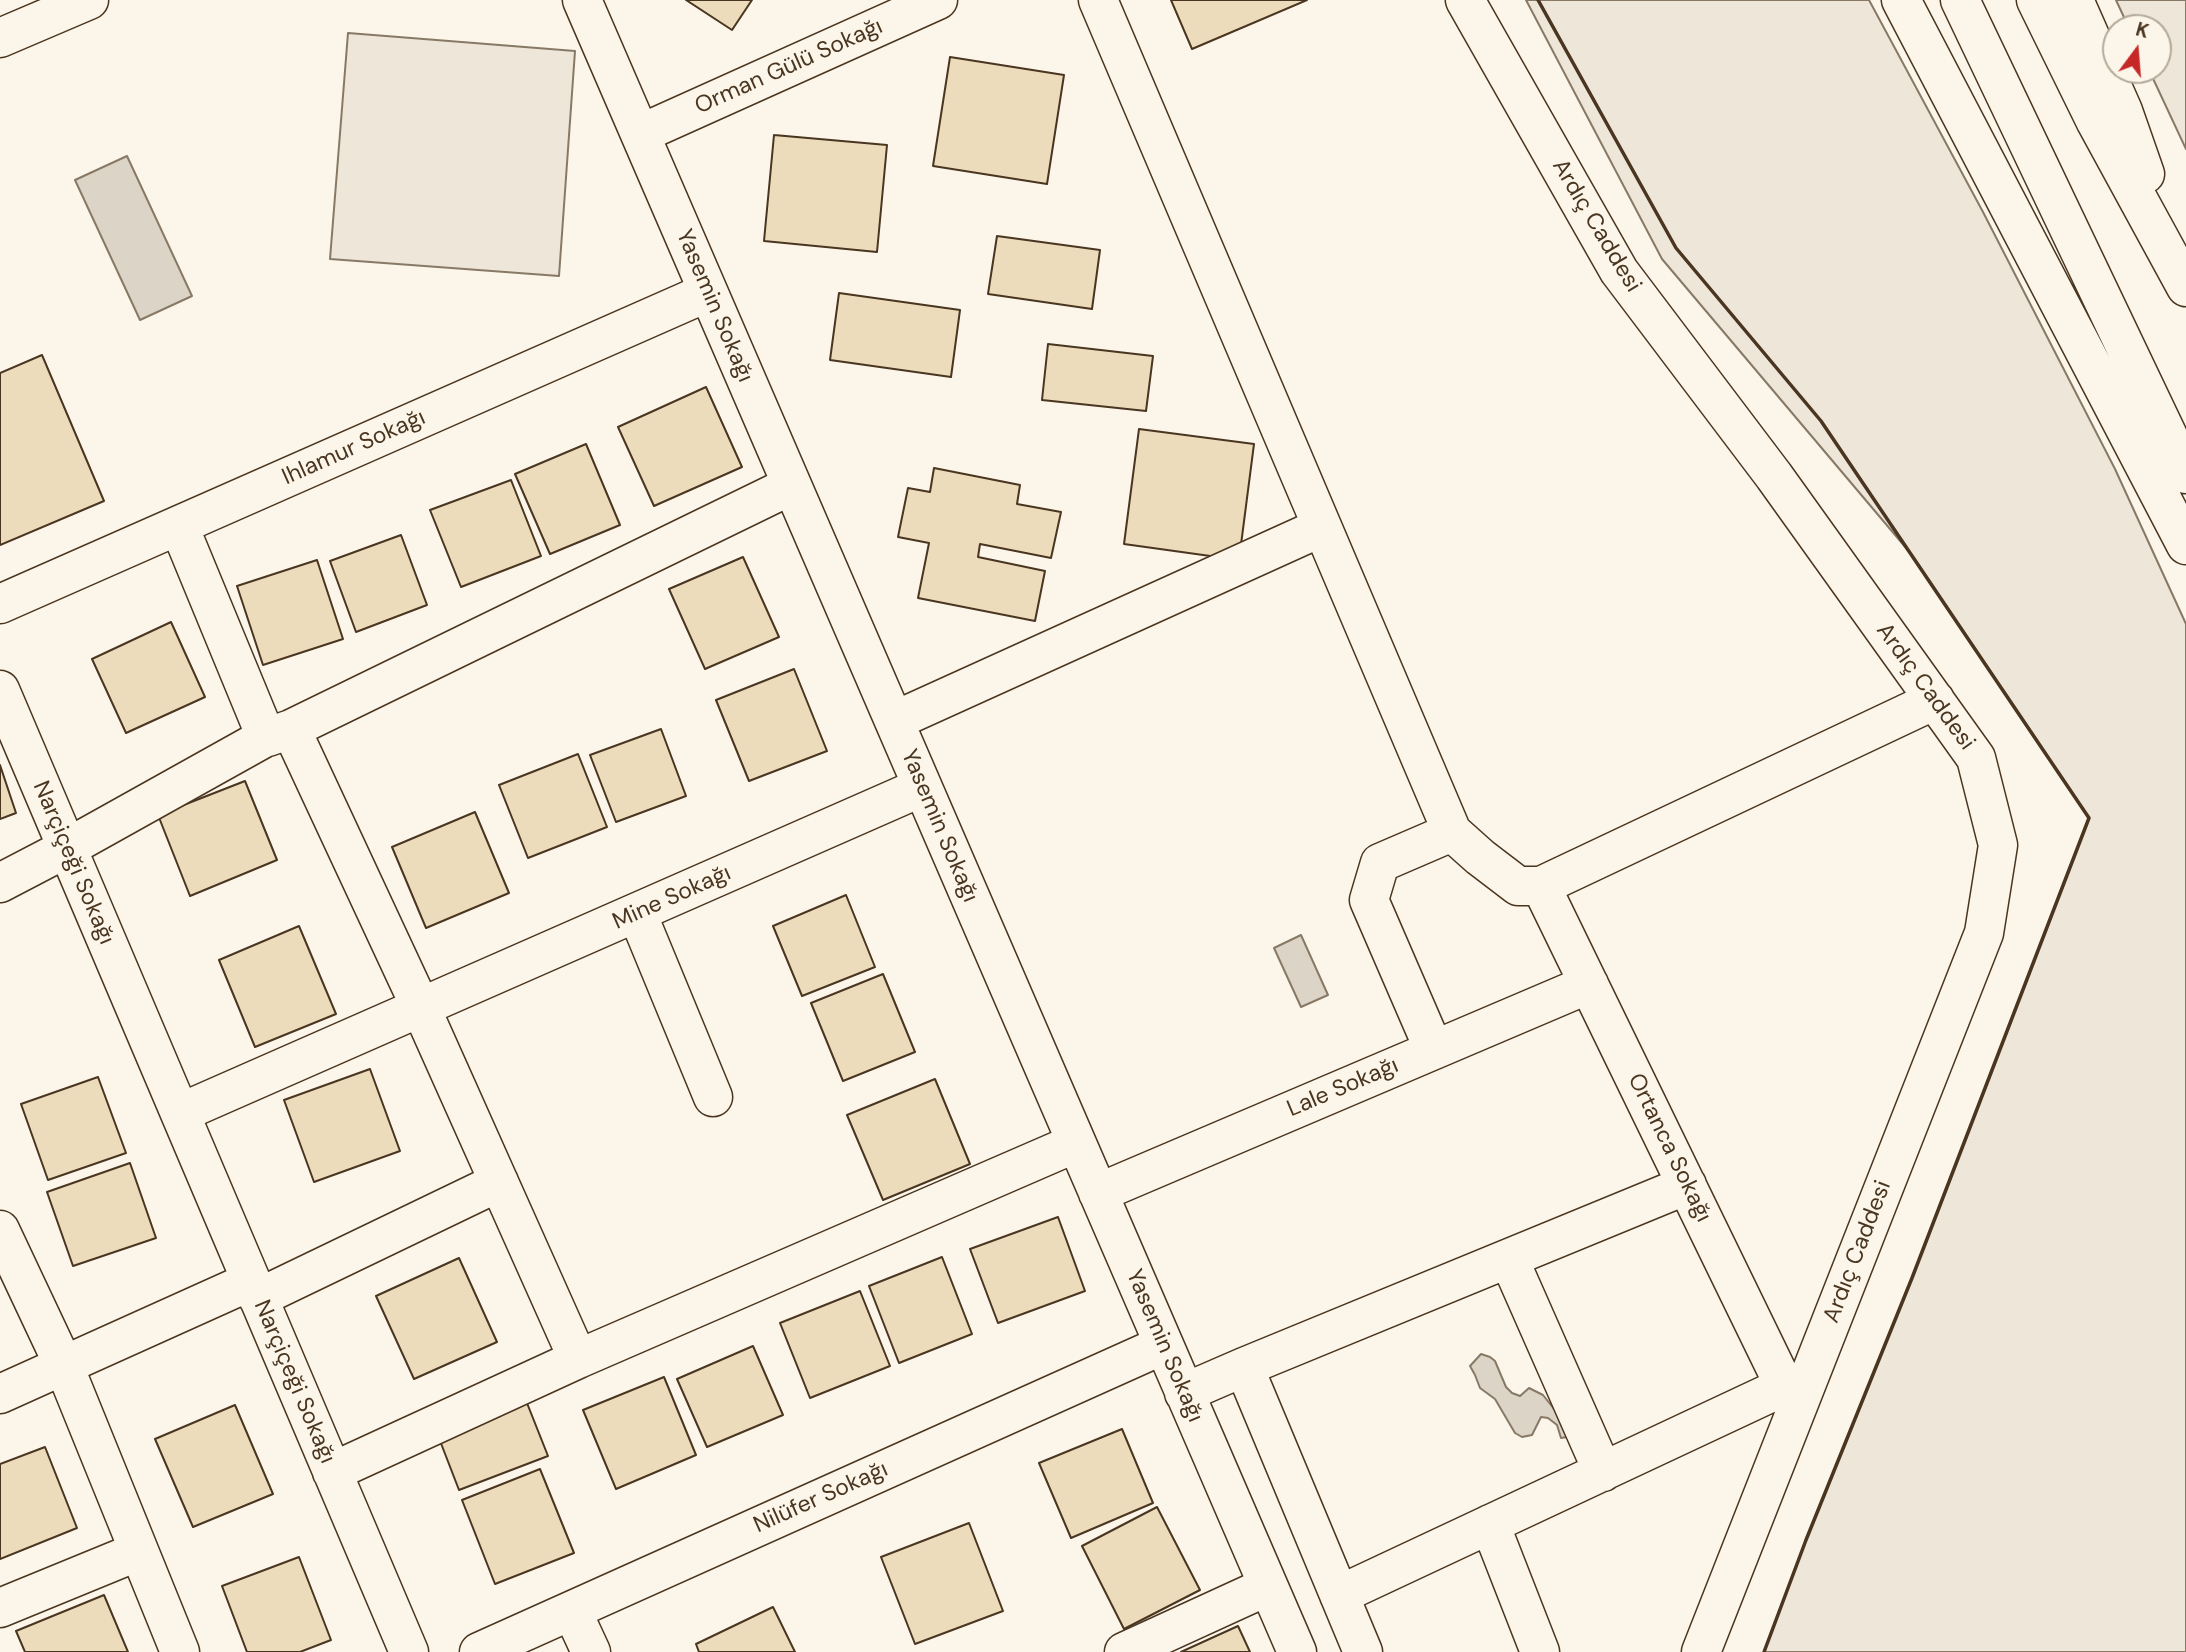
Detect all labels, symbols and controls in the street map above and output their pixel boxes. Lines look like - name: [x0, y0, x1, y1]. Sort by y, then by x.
- street label: Orman Gülü Sokağı: [691, 13, 887, 121]
- north arrow: [2102, 14, 2172, 84]
- text: K: [2133, 17, 2152, 44]
- street label: Ardıç Caddesi: [1546, 155, 1646, 297]
- street label: Yasemin Sokağı: [669, 226, 759, 386]
- street label: Ihlamur Sokağı: [278, 404, 430, 492]
- street label: Ardıç Caddesi: [1870, 618, 1980, 756]
- street label: Yasemin Sokağı: [894, 746, 984, 906]
- street label: Narçiçeği Sokağı: [26, 777, 120, 949]
- street label: Mine Sokağı: [609, 860, 735, 936]
- street label: Lale Sokağı: [1283, 1052, 1403, 1124]
- street label: Ortanca Sokağı: [1621, 1069, 1717, 1227]
- street label: Ardıç Caddesi: [1818, 1177, 1898, 1327]
- street label: Yasemin Sokağı: [1119, 1266, 1209, 1426]
- street label: Narçiçeği Sokağı: [247, 1296, 341, 1468]
- street label: Nilüfer Sokağı: [750, 1456, 892, 1540]

